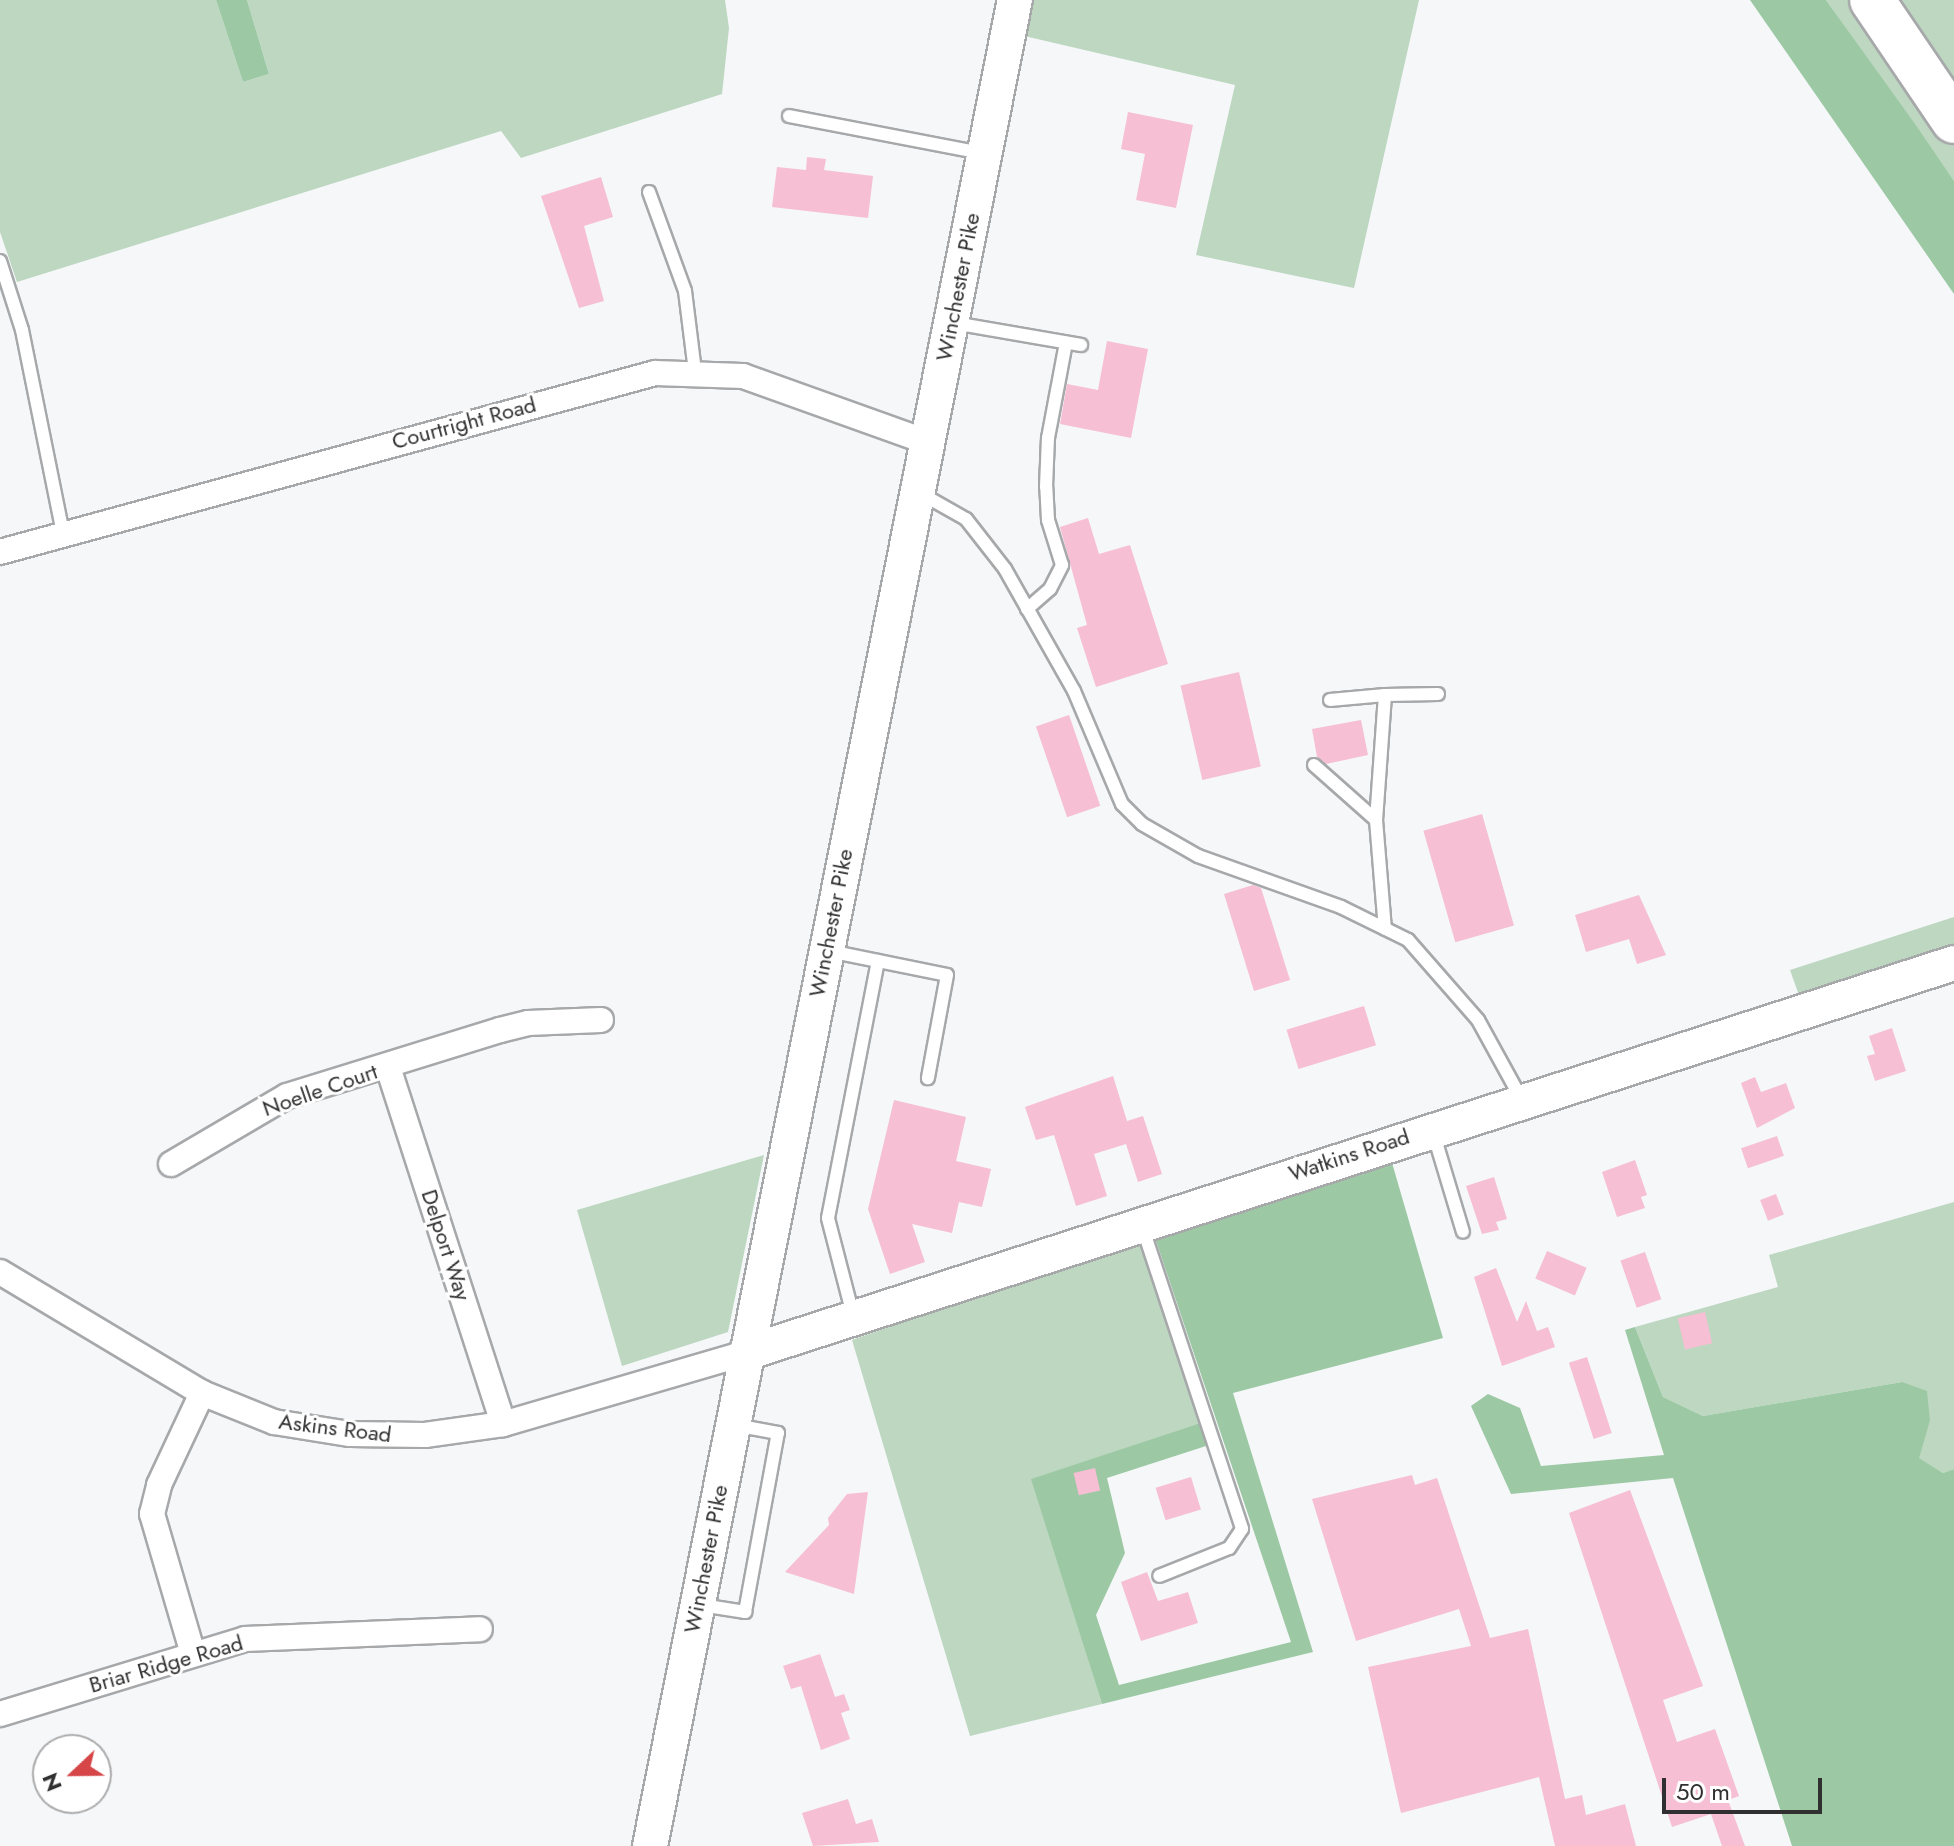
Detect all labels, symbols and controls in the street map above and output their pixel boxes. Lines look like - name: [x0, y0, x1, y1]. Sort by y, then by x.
- street label: Winchester Pike: [931, 211, 985, 363]
- street label: Courtright Road: [389, 391, 539, 455]
- street label: Winchester Pike: [804, 847, 858, 999]
- street label: Noelle Court: [259, 1058, 381, 1122]
- street label: Watkins Road: [1285, 1123, 1413, 1187]
- street label: Delport Way: [416, 1186, 476, 1304]
- street label: Askins Road: [277, 1408, 393, 1448]
- street label: Winchester Pike: [679, 1483, 733, 1635]
- street label: Briar Ridge Road: [86, 1629, 246, 1699]
- north arrow: [32, 1734, 112, 1814]
- scale bar: [1666, 1762, 1826, 1812]
- text: N: [33, 1768, 70, 1796]
- text: 50 m: [1676, 1774, 1730, 1809]

